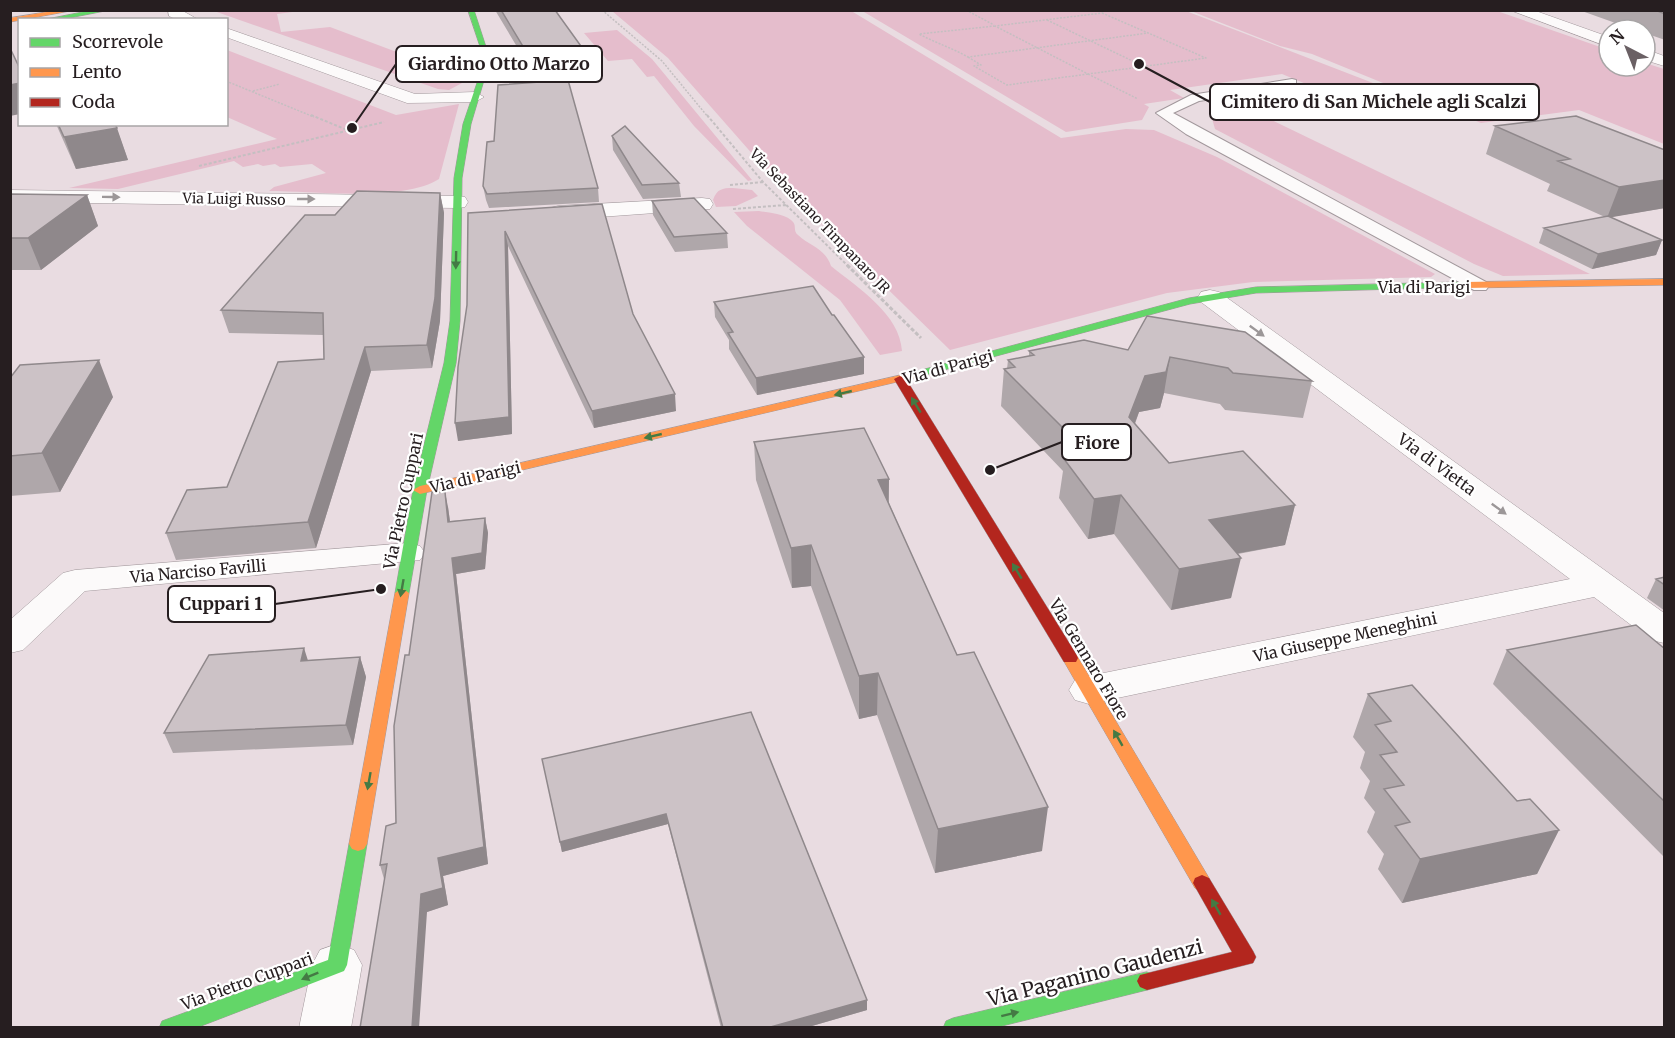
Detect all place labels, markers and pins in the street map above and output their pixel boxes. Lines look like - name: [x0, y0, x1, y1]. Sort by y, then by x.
- callout: Giardino Otto Marzo: [396, 46, 602, 82]
- callout: Cimitero di San Michele agli Scalzi: [1210, 84, 1539, 120]
- callout: Fiore: [1062, 424, 1131, 460]
- callout: Cuppari 1: [168, 586, 275, 622]

